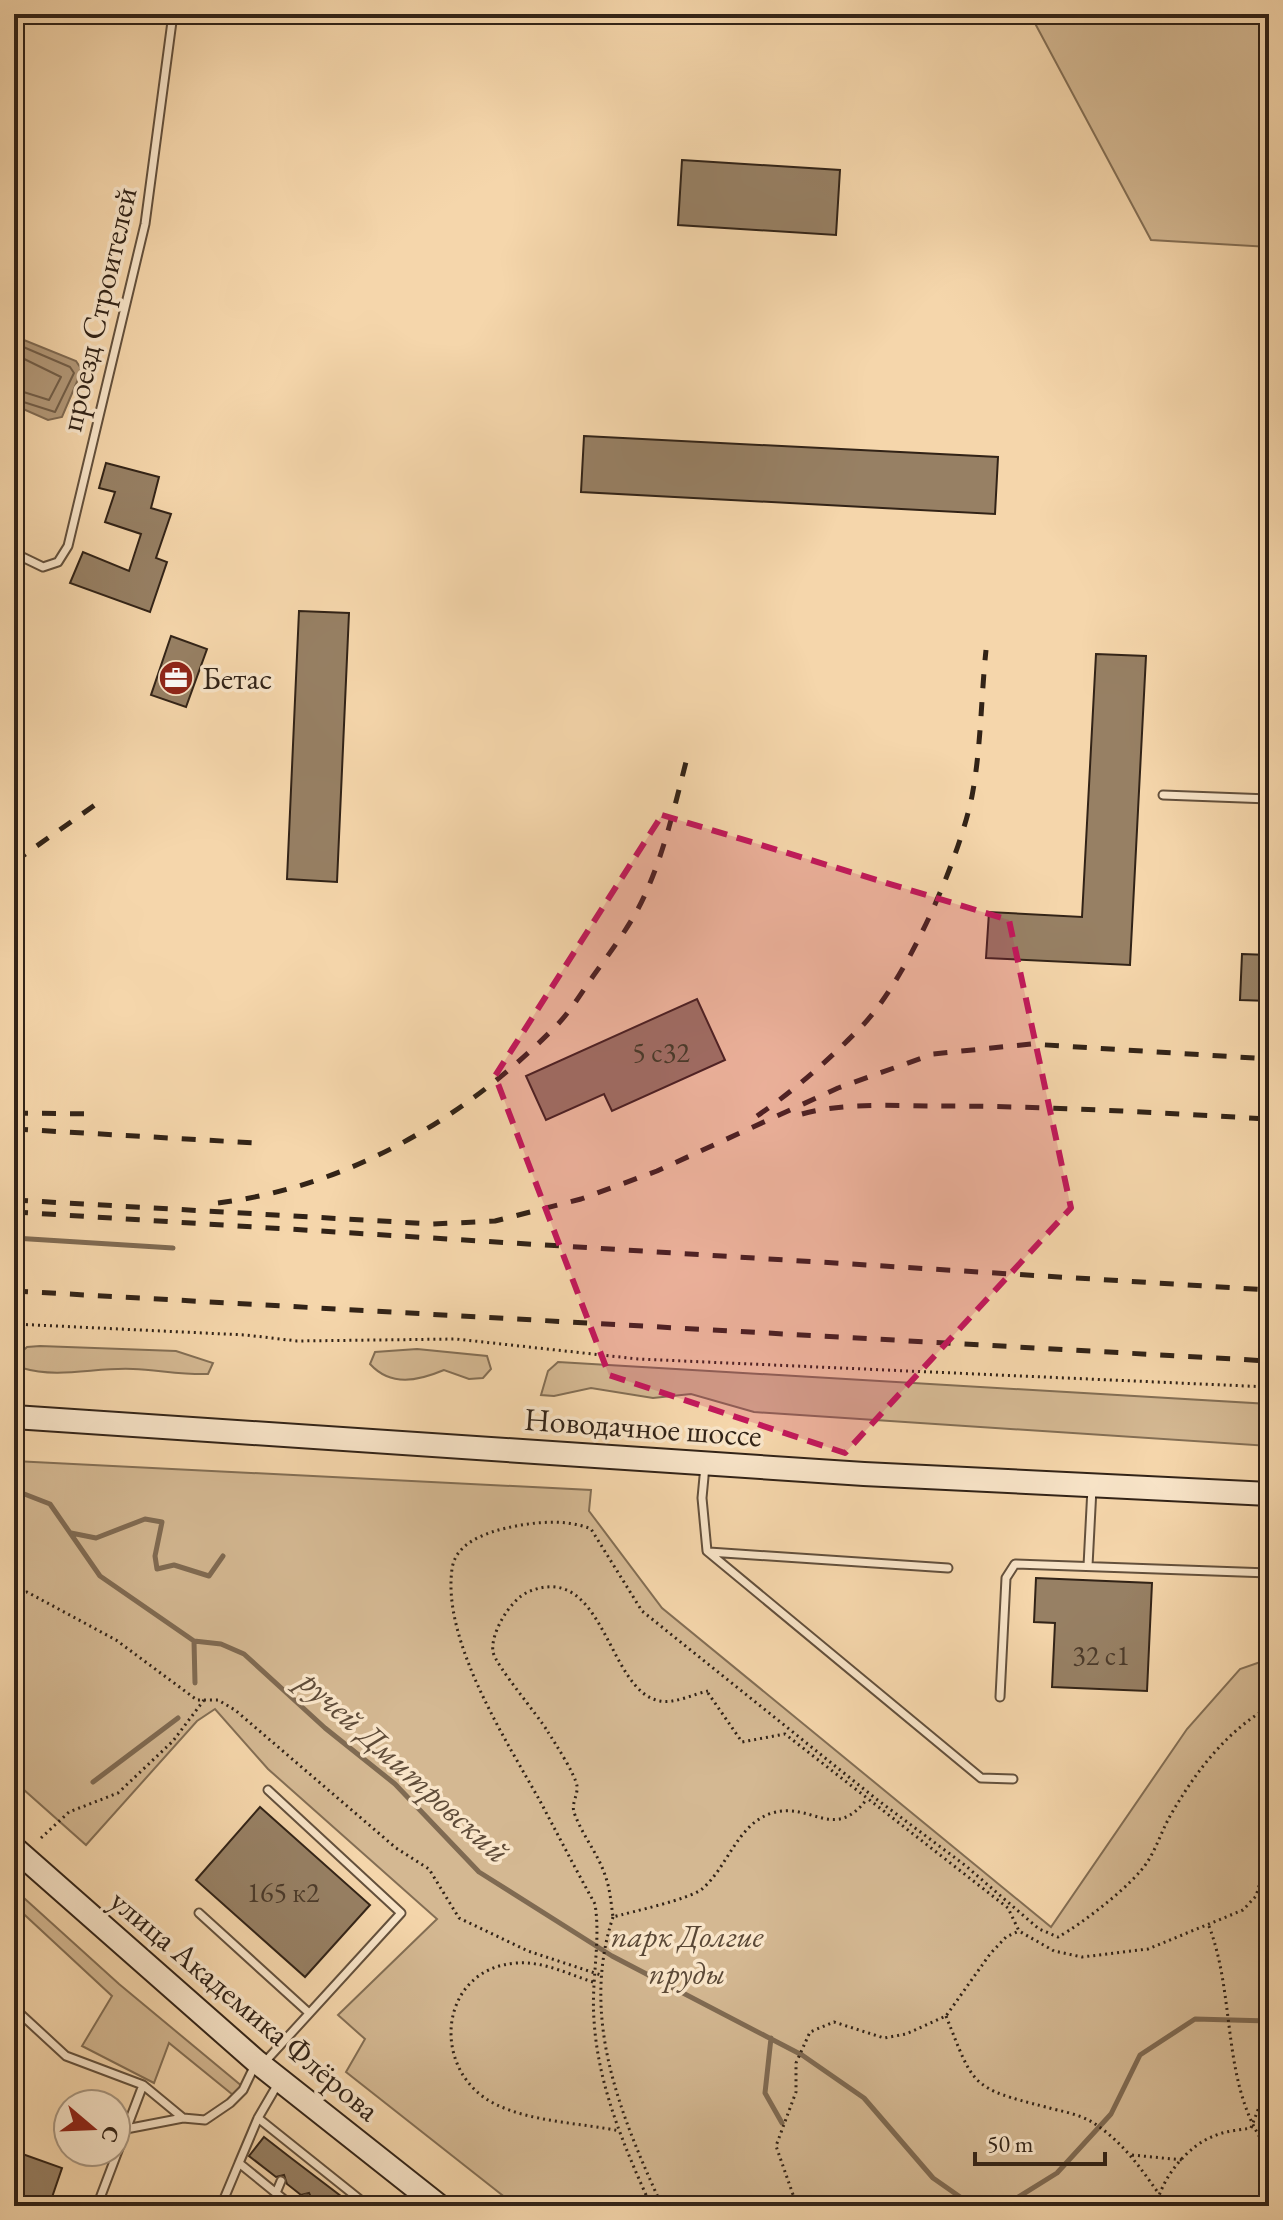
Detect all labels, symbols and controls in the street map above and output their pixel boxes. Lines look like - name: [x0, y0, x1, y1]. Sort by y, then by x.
- street label: проезд Строителей: [50, 183, 147, 435]
- place label: Бетас: [202, 657, 272, 699]
- office icon: Бетас: [157, 659, 195, 697]
- house number: 5 с32: [632, 1034, 690, 1070]
- street label: Новодачное шоссе: [523, 1398, 763, 1456]
- house number: 32 с1: [1072, 1637, 1130, 1673]
- water label: ручей Дмитровский: [287, 1656, 520, 1872]
- house number: 165 к2: [247, 1874, 320, 1910]
- street label: улица Академика Флёрова: [101, 1880, 389, 2130]
- park label: парк Долгие пруды: [611, 1915, 764, 1994]
- north arrow: [52, 2088, 132, 2168]
- scale bar: [975, 2116, 1105, 2166]
- text: С: [94, 2122, 127, 2146]
- text: 50 m: [987, 2128, 1034, 2159]

